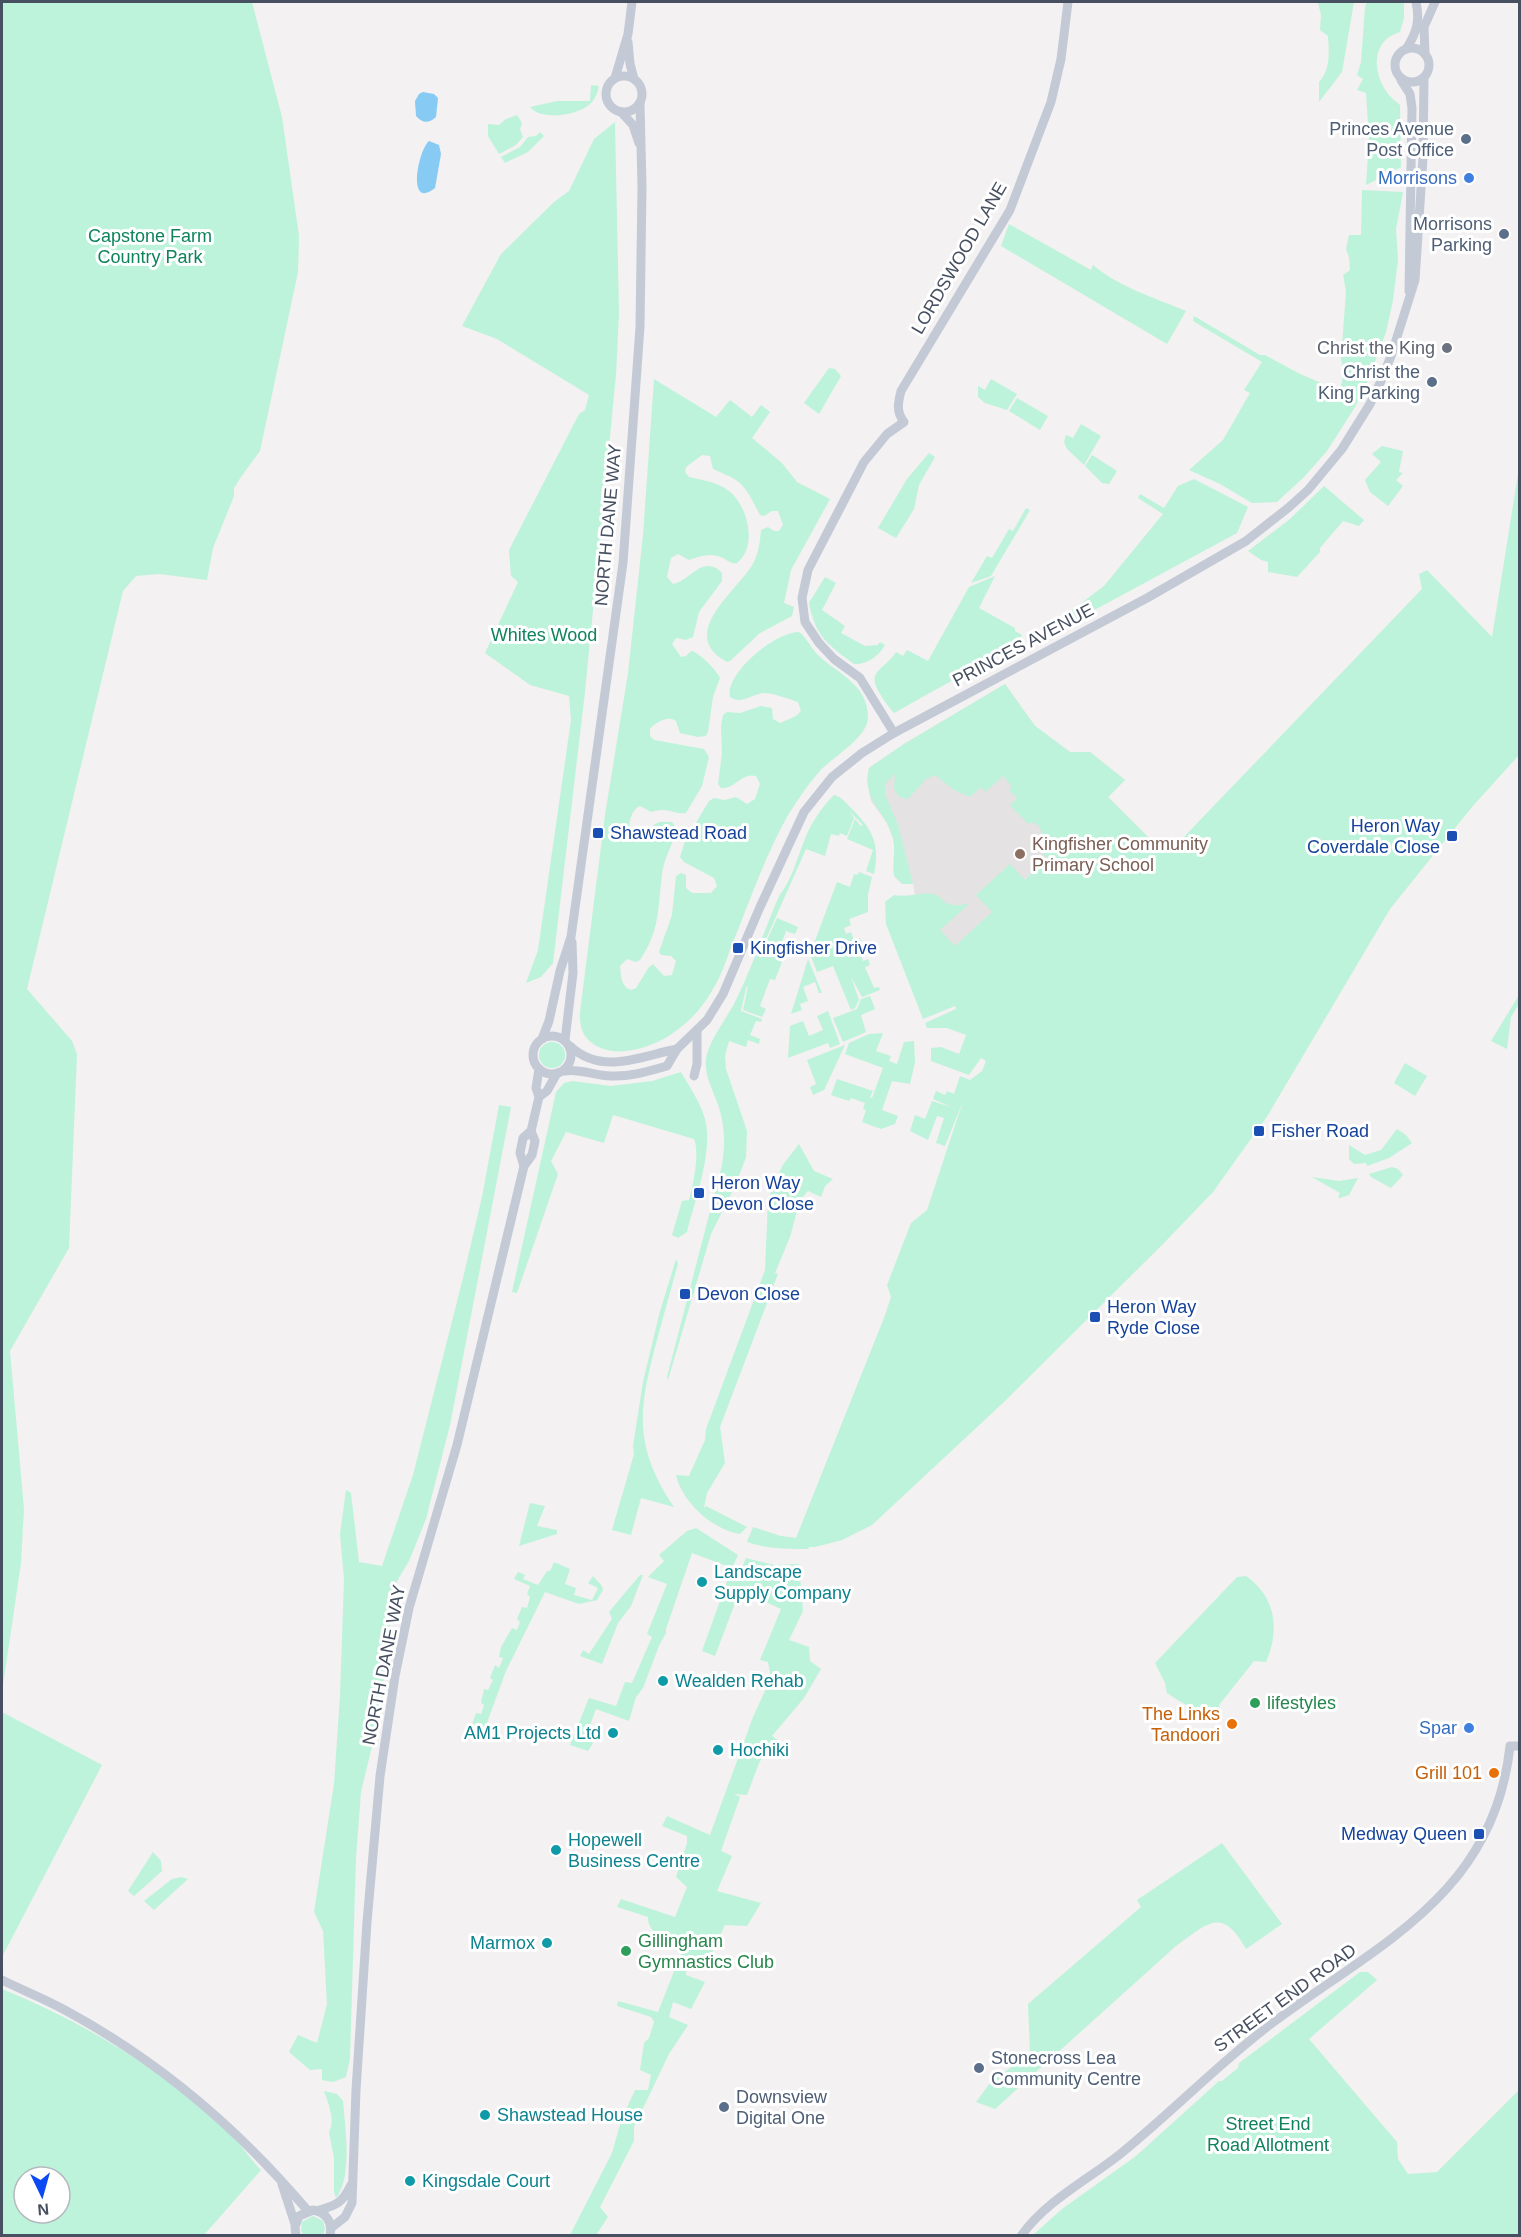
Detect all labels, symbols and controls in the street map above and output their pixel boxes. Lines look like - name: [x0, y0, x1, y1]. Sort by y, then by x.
- place label: Princes Avenue Post Office: [1329, 119, 1454, 160]
- marker: Princes Avenue Post Office: [1459, 132, 1473, 146]
- place label: Morrisons: [1378, 168, 1457, 188]
- marker: Morrisons: [1462, 171, 1476, 185]
- street label: LORDSWOOD LANE: [907, 179, 1011, 337]
- place label: Morrisons Parking: [1413, 214, 1492, 255]
- park label: Capstone Farm Country Park: [88, 226, 212, 267]
- marker: Morrisons Parking: [1497, 227, 1511, 241]
- place label: Christ the King: [1317, 338, 1435, 358]
- marker: Christ the King: [1440, 341, 1454, 355]
- place label: Christ the King Parking: [1318, 362, 1420, 403]
- marker: Christ the King Parking: [1425, 375, 1439, 389]
- street label: NORTH DANE WAY: [591, 443, 625, 607]
- street label: PRINCES AVENUE: [949, 599, 1097, 691]
- park label: Whites Wood: [491, 625, 597, 645]
- place label: Heron Way Coverdale Close: [1307, 816, 1440, 857]
- place label: Shawstead Road: [610, 823, 747, 843]
- marker: Shawstead Road: [591, 826, 605, 840]
- marker: Heron Way Coverdale Close: [1445, 829, 1459, 843]
- place label: Kingfisher Community Primary School: [1032, 834, 1208, 875]
- marker: Kingfisher Community Primary School: [1013, 847, 1027, 861]
- place label: Kingfisher Drive: [750, 938, 877, 958]
- marker: Kingfisher Drive: [731, 941, 745, 955]
- place label: Fisher Road: [1271, 1121, 1369, 1141]
- marker: Fisher Road: [1252, 1124, 1266, 1138]
- place label: Heron Way Devon Close: [711, 1173, 814, 1214]
- marker: Heron Way Devon Close: [692, 1186, 706, 1200]
- place label: Devon Close: [697, 1284, 800, 1304]
- marker: Devon Close: [678, 1287, 692, 1301]
- place label: Heron Way Ryde Close: [1107, 1297, 1200, 1338]
- marker: Heron Way Ryde Close: [1088, 1310, 1102, 1324]
- place label: Landscape Supply Company: [714, 1562, 851, 1603]
- marker: Landscape Supply Company: [695, 1575, 709, 1589]
- street label: NORTH DANE WAY: [359, 1583, 409, 1747]
- place label: Wealden Rehab: [675, 1671, 804, 1691]
- marker: Wealden Rehab: [656, 1674, 670, 1688]
- place label: lifestyles: [1267, 1693, 1336, 1713]
- marker: lifestyles: [1248, 1696, 1262, 1710]
- place label: The Links Tandoori: [1142, 1704, 1220, 1745]
- marker: The Links Tandoori: [1225, 1717, 1239, 1731]
- place label: Spar: [1419, 1718, 1457, 1738]
- marker: Spar: [1462, 1721, 1476, 1735]
- place label: AM1 Projects Ltd: [464, 1723, 601, 1743]
- marker: AM1 Projects Ltd: [606, 1726, 620, 1740]
- place label: Hochiki: [730, 1740, 789, 1760]
- marker: Hochiki: [711, 1743, 725, 1757]
- place label: Grill 101: [1415, 1763, 1482, 1783]
- marker: Grill 101: [1487, 1766, 1501, 1780]
- place label: Medway Queen: [1341, 1824, 1467, 1844]
- marker: Medway Queen: [1472, 1827, 1486, 1841]
- place label: Hopewell Business Centre: [568, 1830, 700, 1871]
- marker: Hopewell Business Centre: [549, 1843, 563, 1857]
- place label: Gillingham Gymnastics Club: [638, 1931, 774, 1972]
- place label: Marmox: [470, 1933, 535, 1953]
- marker: Marmox: [540, 1936, 554, 1950]
- street label: STREET END ROAD: [1210, 1940, 1360, 2056]
- marker: Gillingham Gymnastics Club: [619, 1944, 633, 1958]
- place label: Stonecross Lea Community Centre: [991, 2048, 1141, 2089]
- marker: Stonecross Lea Community Centre: [972, 2061, 986, 2075]
- place label: Downsview Digital One: [736, 2087, 828, 2128]
- marker: Downsview Digital One: [717, 2100, 731, 2114]
- place label: Shawstead House: [497, 2105, 643, 2125]
- marker: Shawstead House: [478, 2108, 492, 2122]
- park label: Street End Road Allotment: [1207, 2114, 1329, 2155]
- north arrow: [12, 2165, 72, 2225]
- place label: Kingsdale Court: [422, 2171, 550, 2191]
- marker: Kingsdale Court: [403, 2174, 417, 2188]
- text: N: [37, 2200, 50, 2218]

